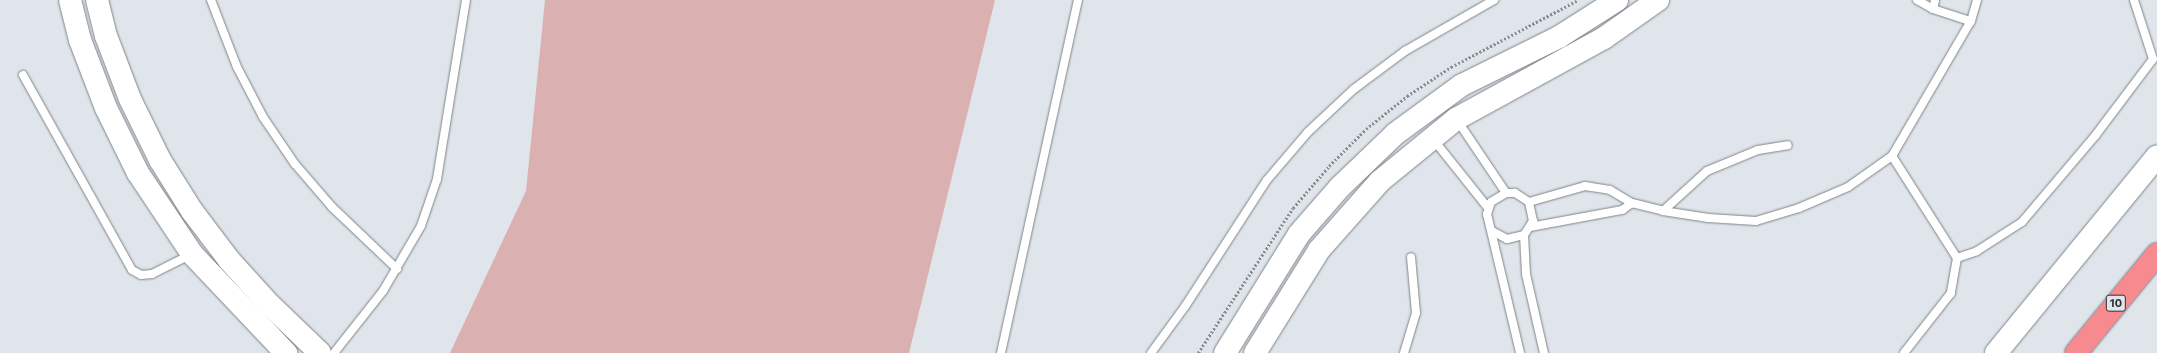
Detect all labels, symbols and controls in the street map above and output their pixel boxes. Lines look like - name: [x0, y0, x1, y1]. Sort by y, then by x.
- road number: 10: [2105, 294, 2127, 312]

